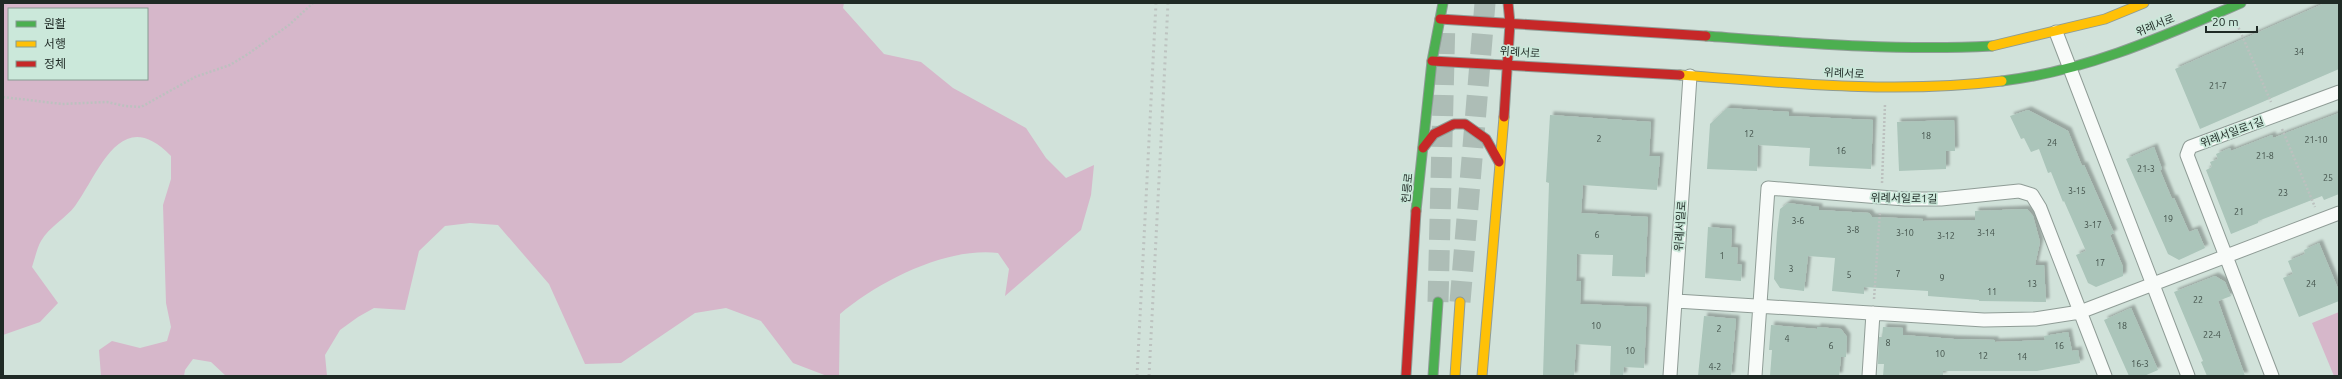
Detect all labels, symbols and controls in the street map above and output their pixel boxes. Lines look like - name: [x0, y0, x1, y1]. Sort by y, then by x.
- legend: [8, 8, 148, 80]
- scale bar: [2206, 8, 2257, 34]
- street label: 위례서로: [2134, 12, 2176, 38]
- text: 20 m: [2212, 15, 2239, 28]
- text: 원활: [44, 17, 66, 30]
- text: 서행: [44, 37, 66, 50]
- street label: 위례서로: [1499, 45, 1541, 59]
- house number: 34: [2294, 47, 2304, 57]
- text: 정체: [44, 57, 66, 70]
- street label: 위례서로: [1823, 66, 1865, 80]
- house number: 21-7: [2209, 81, 2227, 91]
- street label: 위례서일로1길: [2198, 115, 2266, 149]
- house number: 12: [1744, 129, 1754, 139]
- house number: 18: [1921, 131, 1931, 141]
- house number: 2: [1596, 134, 1602, 144]
- house number: 21-10: [2305, 135, 2327, 145]
- house number: 24: [2047, 138, 2057, 148]
- house number: 16: [1836, 146, 1846, 156]
- house number: 21-8: [2256, 151, 2274, 161]
- house number: 21-3: [2137, 164, 2155, 174]
- street label: 헌릉로: [1399, 172, 1415, 204]
- house number: 25: [2323, 173, 2333, 183]
- house number: 3-15: [2068, 186, 2086, 196]
- house number: 23: [2278, 188, 2288, 198]
- street label: 위례서일로1길: [1870, 191, 1938, 205]
- street label: 위례서일로: [1672, 200, 1688, 252]
- house number: 21: [2234, 207, 2244, 217]
- house number: 19: [2163, 214, 2173, 224]
- house number: 3-6: [1792, 216, 1804, 226]
- house number: 3-17: [2084, 220, 2102, 230]
- house number: 3-8: [1847, 225, 1859, 235]
- house number: 3-10: [1896, 228, 1914, 238]
- house number: 3-14: [1977, 228, 1995, 238]
- house number: 6: [1594, 230, 1600, 240]
- house number: 3-12: [1937, 231, 1955, 241]
- house number: 1: [1719, 251, 1725, 261]
- house number: 17: [2095, 258, 2105, 268]
- house number: 3: [1788, 264, 1794, 274]
- house number: 7: [1895, 269, 1901, 279]
- house number: 5: [1846, 270, 1852, 280]
- house number: 9: [1939, 273, 1945, 283]
- house number: 13: [2027, 279, 2037, 289]
- house number: 24: [2306, 279, 2316, 289]
- house number: 11: [1987, 287, 1997, 297]
- house number: 22: [2193, 295, 2203, 305]
- house number: 10: [1591, 321, 1601, 331]
- house number: 18: [2117, 321, 2127, 331]
- house number: 2: [1716, 324, 1722, 334]
- house number: 22-4: [2203, 330, 2221, 340]
- house number: 4: [1784, 334, 1790, 344]
- house number: 8: [1885, 338, 1891, 348]
- house number: 6: [1828, 341, 1834, 351]
- house number: 16: [2054, 341, 2064, 351]
- house number: 10: [1625, 346, 1635, 356]
- house number: 10: [1935, 349, 1945, 359]
- house number: 12: [1978, 351, 1988, 361]
- house number: 14: [2017, 352, 2027, 362]
- house number: 16-3: [2131, 359, 2149, 369]
- house number: 4-2: [1709, 362, 1721, 372]

